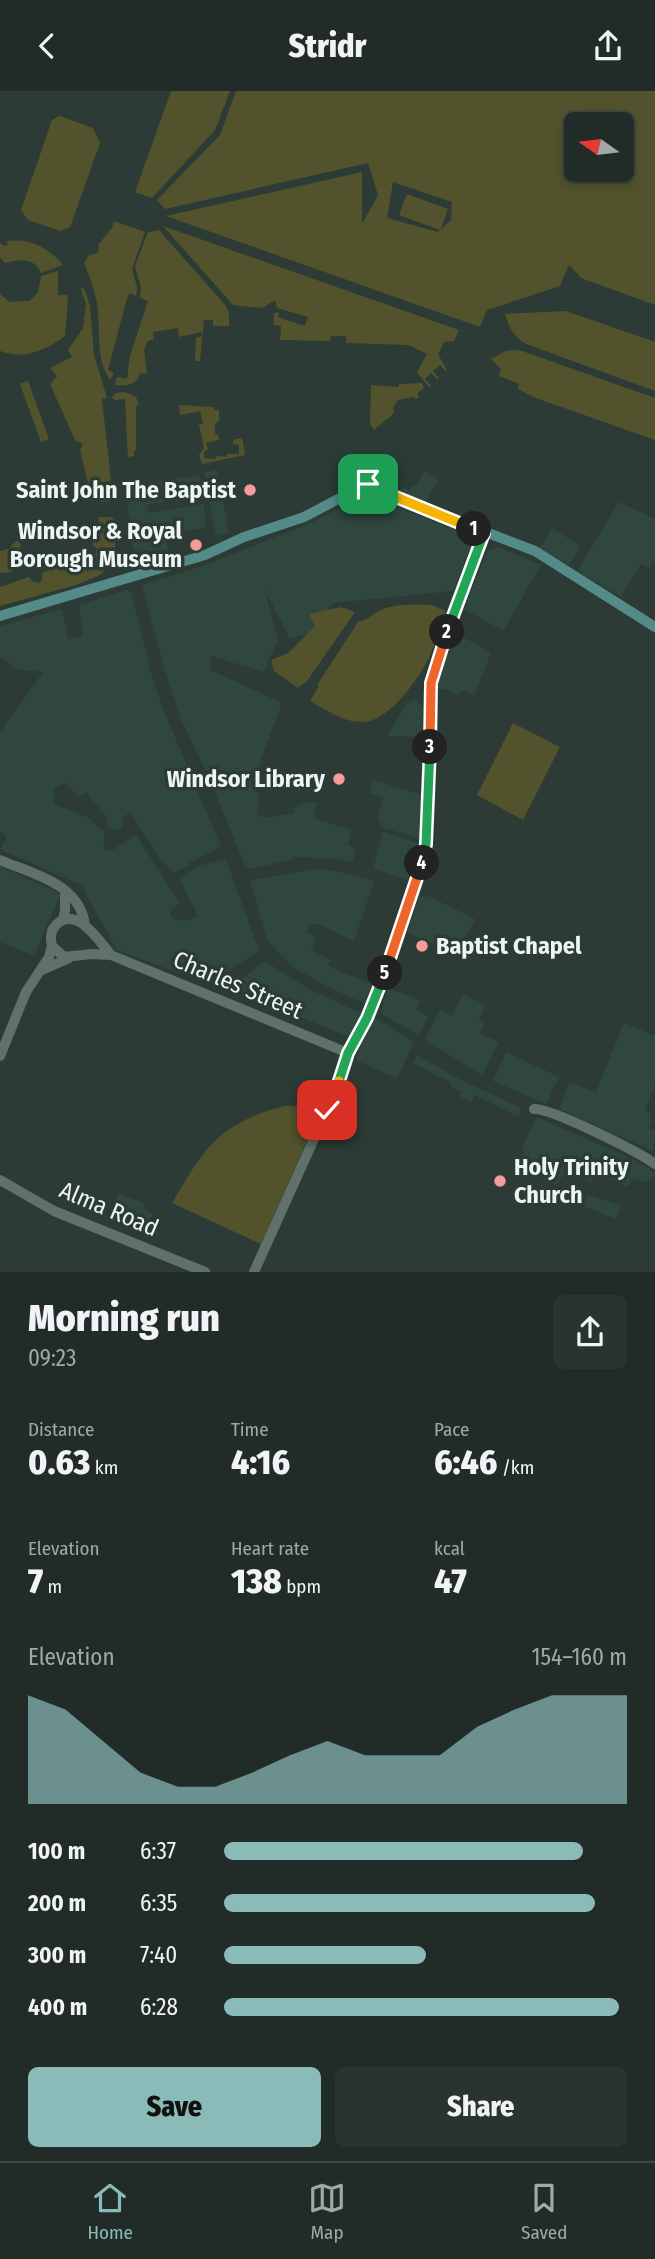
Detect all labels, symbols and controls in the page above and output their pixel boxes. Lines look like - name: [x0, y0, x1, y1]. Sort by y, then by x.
- icon: back: [28, 27, 66, 65]
- text: Stridr: [289, 27, 366, 65]
- icon: share: [589, 27, 627, 65]
- north arrow: [564, 112, 634, 182]
- map controls: [564, 112, 634, 182]
- pin: [338, 454, 398, 514]
- icon: arrive: [349, 465, 387, 503]
- place label: Saint John The Baptist: [16, 476, 237, 504]
- marker: Saint John The Baptist: [242, 482, 258, 498]
- pin: 1: [456, 511, 491, 547]
- place label: Windsor & Royal Borough Museum: [10, 517, 182, 573]
- text: 1: [469, 517, 478, 540]
- marker: Windsor & Royal Borough Museum: [188, 537, 204, 553]
- pin: 2: [430, 615, 464, 649]
- text: 2: [442, 620, 451, 643]
- pin: 3: [412, 729, 448, 765]
- text: 3: [425, 735, 434, 758]
- place label: Windsor Library: [167, 765, 326, 793]
- marker: Windsor Library: [331, 771, 347, 787]
- pin: 4: [404, 845, 440, 881]
- text: 4: [417, 851, 426, 874]
- place label: Baptist Chapel: [436, 932, 582, 960]
- marker: Baptist Chapel: [414, 938, 430, 954]
- street label: Charles Street: [169, 945, 307, 1025]
- pin: 5: [368, 955, 402, 991]
- text: 5: [380, 961, 389, 984]
- pin: [297, 1080, 357, 1140]
- icon: check: [308, 1091, 346, 1129]
- place label: Holy Trinity Church: [514, 1153, 629, 1209]
- marker: Holy Trinity Church: [492, 1173, 508, 1189]
- street label: Alma Road: [55, 1176, 163, 1242]
- text: Morning run: [28, 1295, 220, 1341]
- button: share: [553, 1295, 627, 1369]
- text: 09:23: [28, 1344, 76, 1372]
- text: Distance: [28, 1418, 95, 1441]
- text: Time: [231, 1418, 269, 1441]
- text: Pace: [434, 1418, 469, 1441]
- text: 0.63: [28, 1441, 90, 1483]
- text: 4:16: [231, 1441, 290, 1483]
- text: 6:46: [434, 1441, 498, 1483]
- text: km: [90, 1456, 118, 1479]
- text: /km: [498, 1456, 534, 1479]
- text: Elevation: [28, 1537, 100, 1560]
- text: Heart rate: [231, 1537, 309, 1560]
- text: kcal: [434, 1537, 465, 1560]
- text: 7: [28, 1560, 43, 1602]
- text: 138: [231, 1560, 282, 1602]
- text: 47: [434, 1560, 467, 1602]
- text: m: [43, 1575, 62, 1598]
- text: bpm: [282, 1575, 321, 1598]
- text: Elevation: [28, 1643, 115, 1671]
- text: 154–160 m: [532, 1643, 627, 1671]
- text: 100 m: [28, 1837, 85, 1865]
- text: 6:37: [140, 1837, 176, 1865]
- text: 200 m: [28, 1889, 86, 1917]
- text: 6:35: [140, 1889, 177, 1917]
- text: 300 m: [28, 1941, 86, 1969]
- text: 7:40: [140, 1941, 177, 1969]
- text: 400 m: [28, 1993, 87, 2021]
- text: 6:28: [140, 1993, 178, 2021]
- button: Save: [28, 2067, 321, 2147]
- button: Share: [335, 2067, 627, 2147]
- tab: Home: [88, 2179, 133, 2244]
- tab: Map: [308, 2179, 346, 2244]
- tab: Saved: [521, 2179, 567, 2244]

